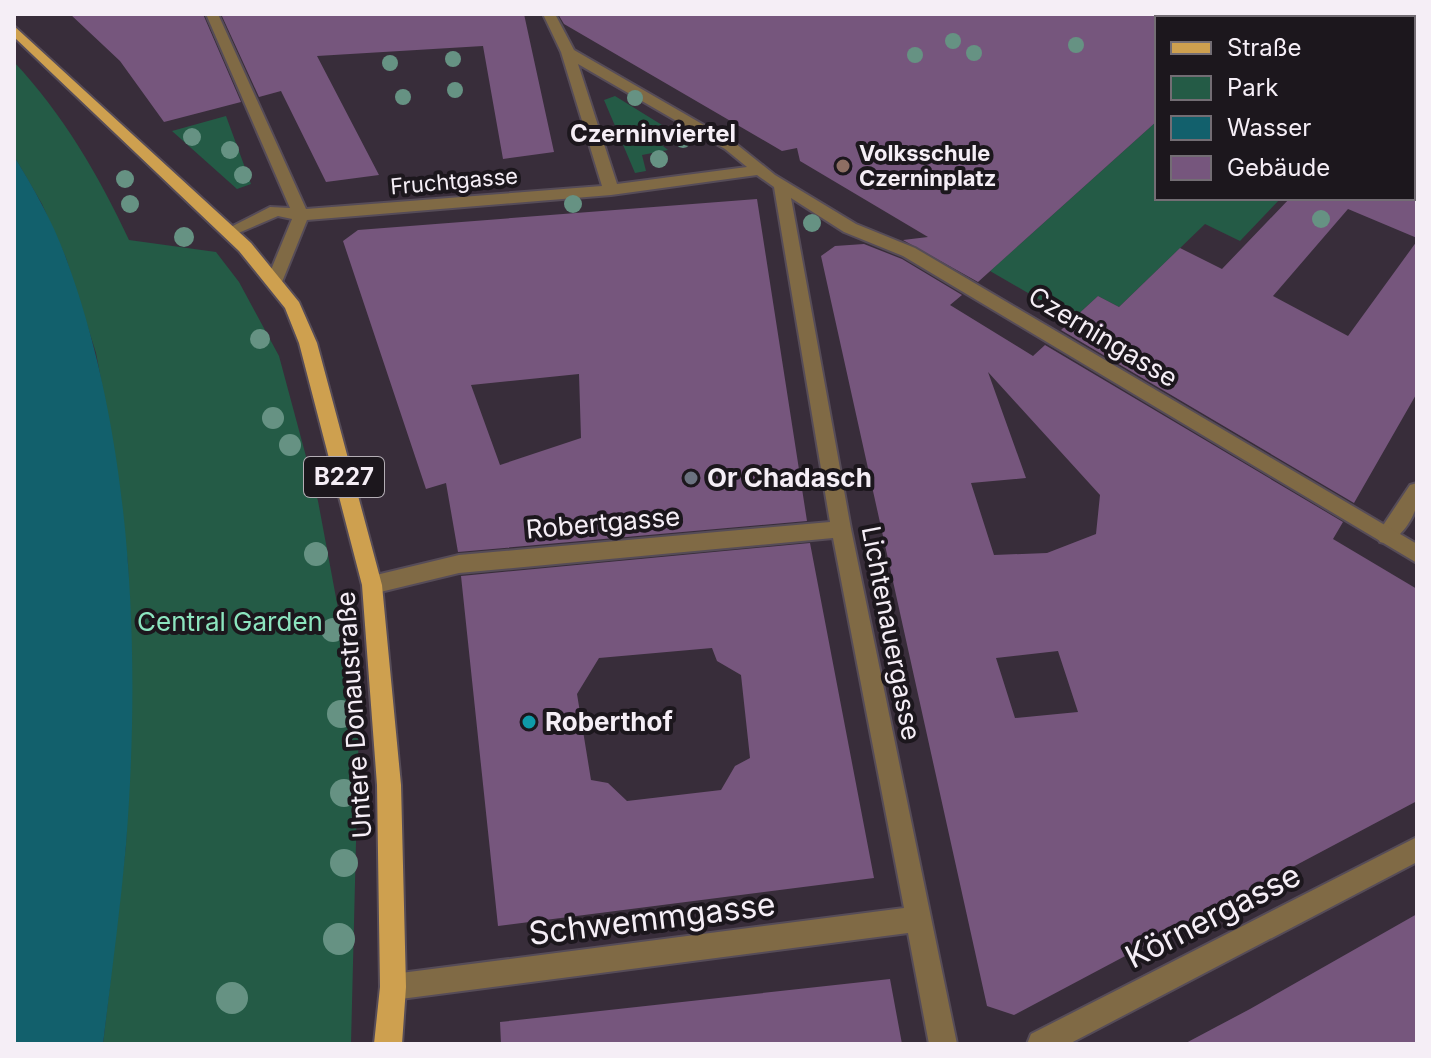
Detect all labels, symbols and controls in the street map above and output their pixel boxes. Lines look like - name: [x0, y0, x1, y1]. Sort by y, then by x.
- legend: [1155, 16, 1415, 200]
- text: Straße: [1227, 33, 1302, 62]
- text: Park: [1227, 73, 1278, 102]
- text: Wasser: [1227, 113, 1311, 142]
- district label: Czerninviertel: [570, 119, 736, 148]
- place label: Volksschule Czerninplatz: [859, 140, 996, 191]
- text: Gebäude: [1227, 153, 1330, 182]
- marker: Volksschule Czerninplatz: [834, 157, 852, 175]
- street label: Fruchtgasse: [389, 162, 519, 200]
- street label: Czerningasse: [1023, 280, 1183, 393]
- road number: B227: [304, 457, 384, 497]
- place label: Or Chadasch: [707, 462, 872, 493]
- marker: Or Chadasch: [682, 469, 700, 487]
- street label: Robertgasse: [525, 500, 681, 545]
- street label: Lichtenauergasse: [856, 523, 927, 743]
- street label: Untere Donaustraße: [329, 591, 378, 840]
- park label: Central Garden: [137, 606, 323, 637]
- place label: Roberthof: [545, 706, 673, 737]
- marker: Roberthof: [520, 713, 538, 731]
- street label: Körnergasse: [1119, 855, 1307, 976]
- street label: Schwemmgasse: [526, 884, 777, 953]

